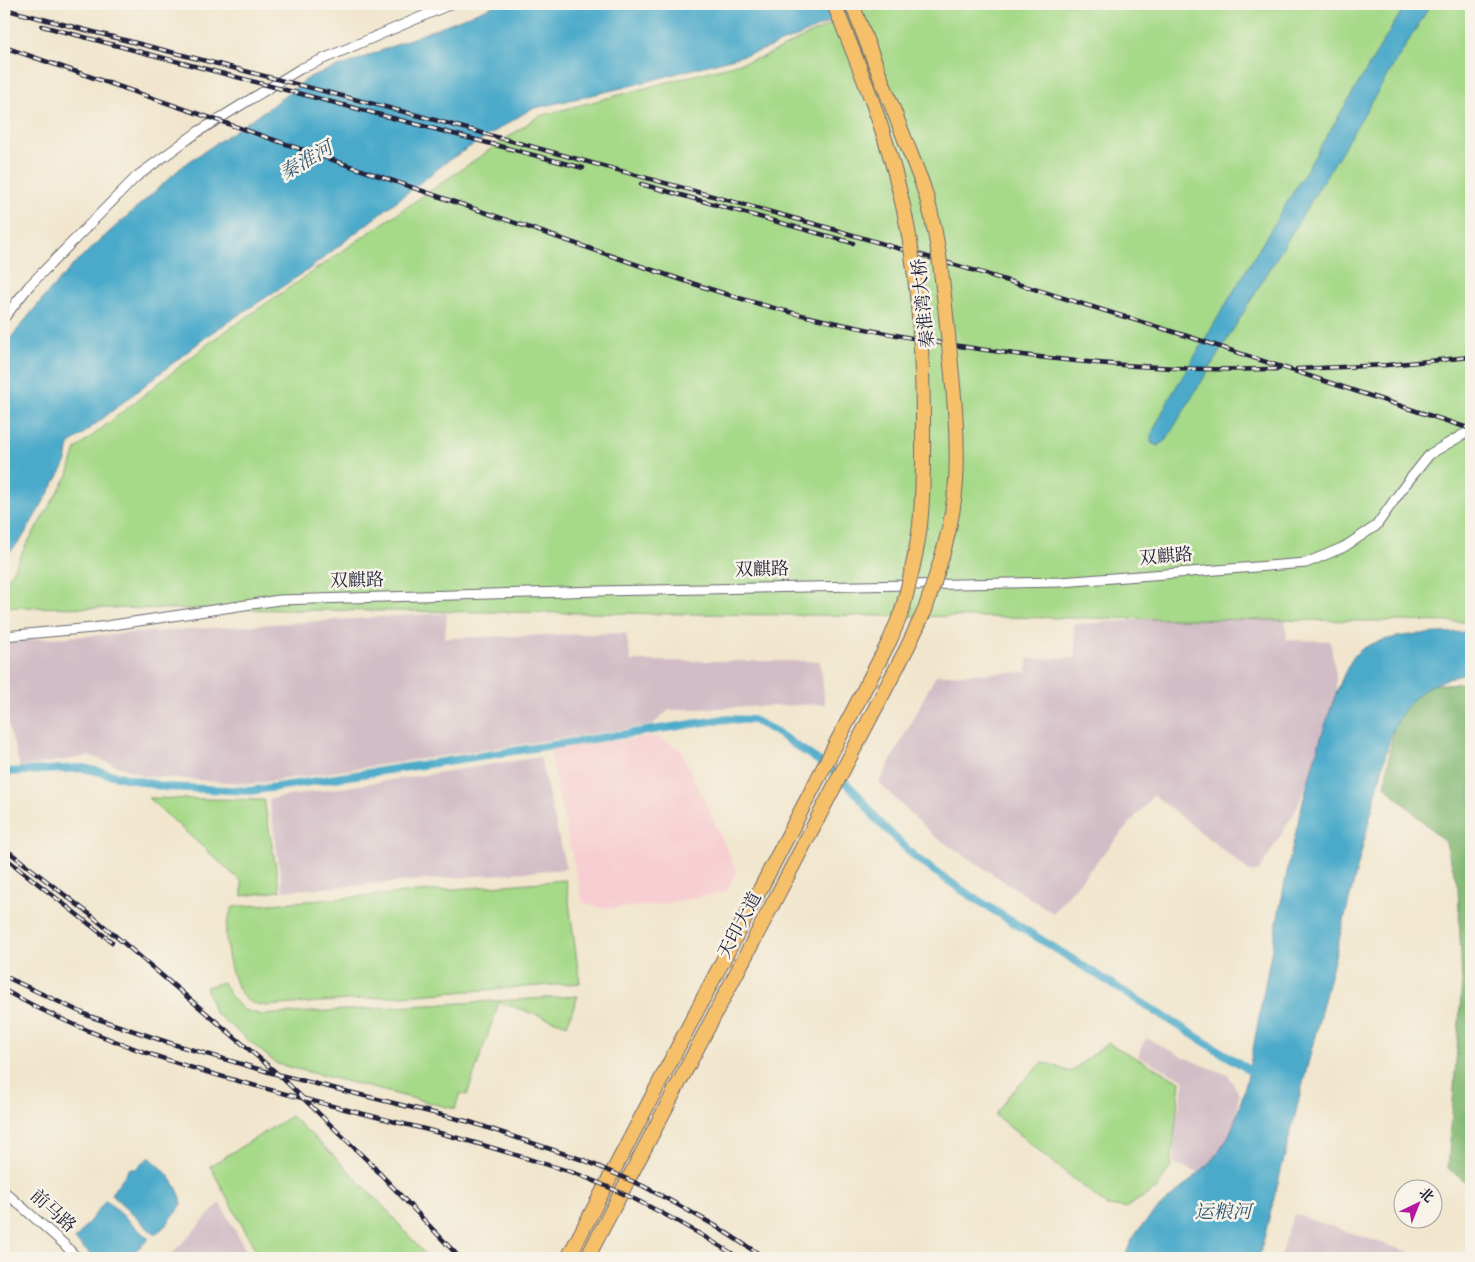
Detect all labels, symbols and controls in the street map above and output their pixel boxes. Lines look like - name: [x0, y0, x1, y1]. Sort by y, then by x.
- water label: 秦淮河: [276, 135, 341, 188]
- street label: 秦淮湾大桥: [907, 257, 943, 349]
- street label: 双麒路: [1138, 543, 1194, 573]
- street label: 双麒路: [735, 558, 789, 584]
- street label: 双麒路: [330, 569, 384, 595]
- street label: 天印大道: [713, 888, 769, 964]
- north arrow: [1392, 1180, 1442, 1230]
- street label: 前马路: [23, 1184, 81, 1240]
- text: 北: [1414, 1184, 1437, 1208]
- water label: 运粮河: [1194, 1200, 1254, 1227]

